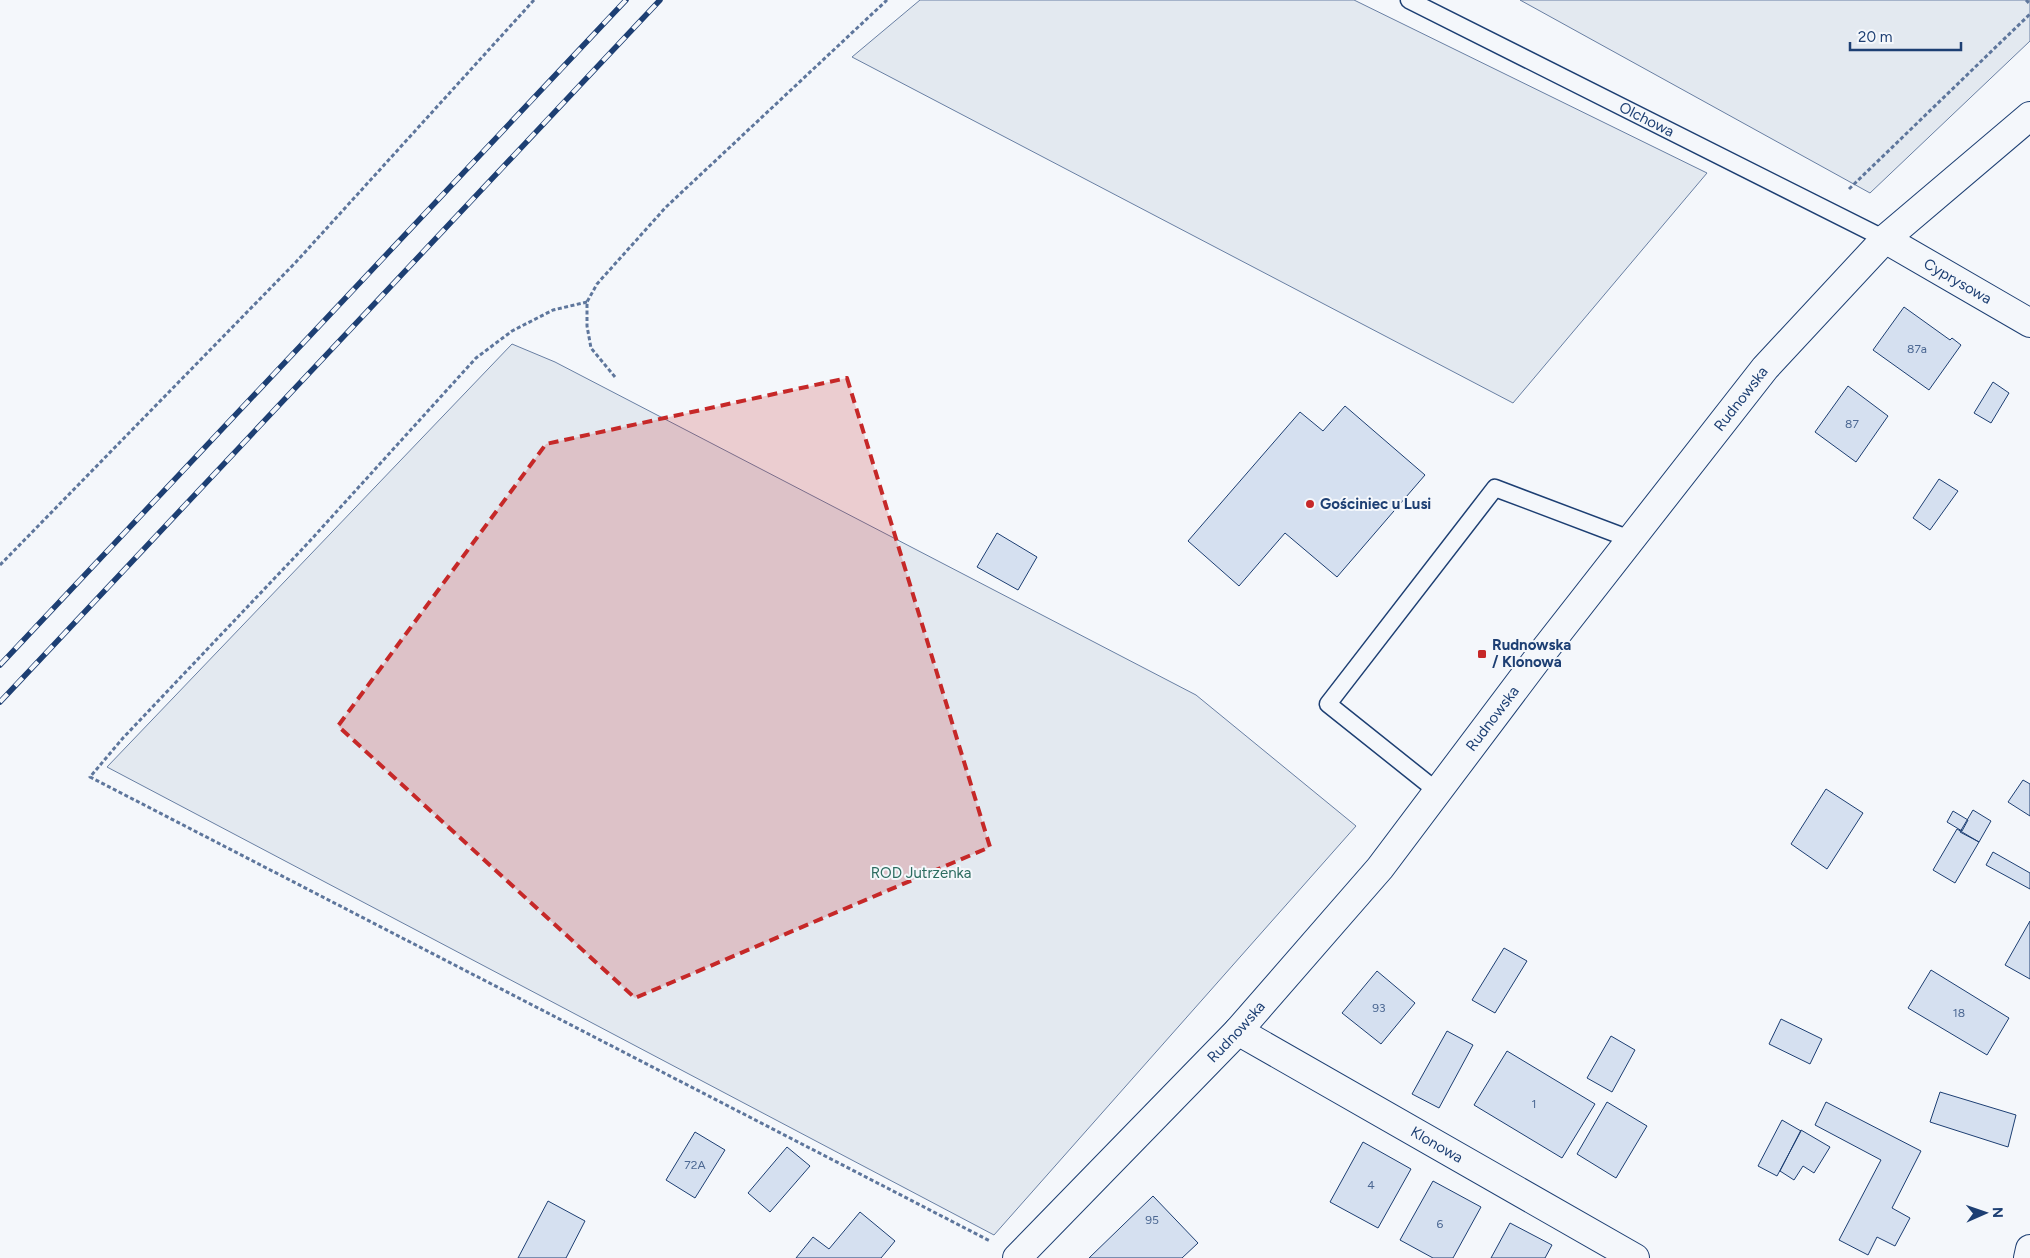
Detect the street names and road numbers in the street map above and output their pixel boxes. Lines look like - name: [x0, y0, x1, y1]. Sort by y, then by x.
- street label: Olchowa: [1616, 98, 1677, 141]
- street label: Cyprysowa: [1921, 254, 1995, 308]
- street label: Rudnowska: [1710, 363, 1772, 435]
- street label: Rudnowska: [1462, 682, 1523, 755]
- street label: Rudnowska: [1203, 997, 1269, 1066]
- street label: Klonowa: [1407, 1123, 1466, 1167]

